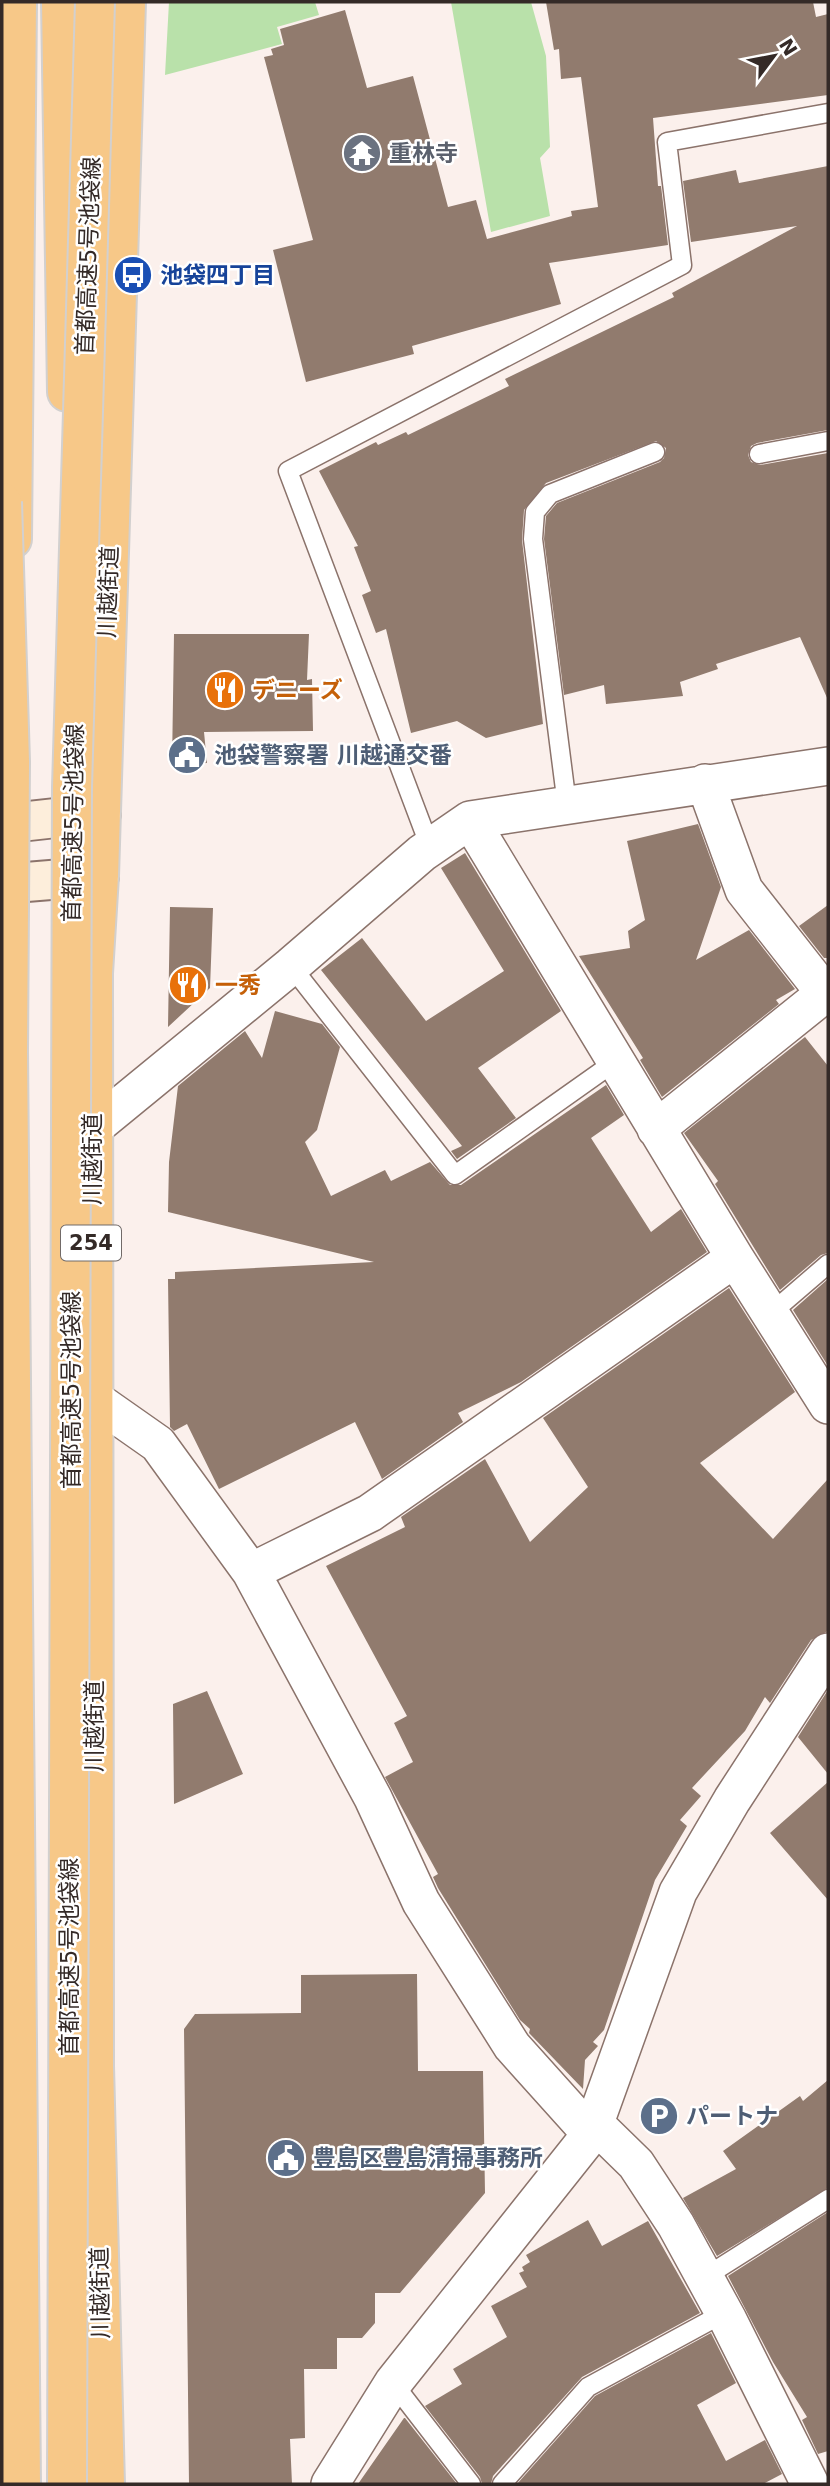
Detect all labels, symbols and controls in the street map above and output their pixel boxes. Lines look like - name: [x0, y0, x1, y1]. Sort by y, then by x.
- north arrow: [739, 21, 809, 91]
- text: N: [775, 34, 802, 60]
- temple icon: 重林寺: [341, 132, 383, 174]
- place label: 重林寺: [389, 140, 458, 166]
- street label: 首都高速5号池袋線: [72, 156, 104, 356]
- bus stop icon: 池袋四丁目: [112, 254, 154, 296]
- place label: 池袋四丁目: [160, 262, 275, 288]
- street label: 川越街道: [93, 546, 123, 638]
- restaurant icon: デニーズ: [204, 669, 246, 711]
- place label: デニーズ: [252, 677, 343, 703]
- street label: 首都高速5号池袋線: [58, 723, 88, 923]
- public building icon: 池袋警察署 川越通交番: [166, 734, 208, 776]
- place label: 池袋警察署 川越通交番: [214, 742, 452, 768]
- restaurant icon: 一秀: [167, 964, 209, 1006]
- place label: 一秀: [215, 972, 261, 998]
- street label: 川越街道: [79, 1113, 105, 1205]
- road number: 254: [61, 1226, 121, 1260]
- street label: 首都高速5号池袋線: [58, 1291, 84, 1489]
- street label: 川越街道: [81, 1680, 107, 1772]
- street label: 首都高速5号池袋線: [56, 1858, 82, 2056]
- parking icon: パートナ: [638, 2095, 680, 2137]
- place label: パートナ: [686, 2103, 778, 2129]
- public building icon: 豊島区豊島清掃事務所: [265, 2137, 307, 2179]
- place label: 豊島区豊島清掃事務所: [313, 2145, 543, 2171]
- street label: 川越街道: [86, 2247, 114, 2339]

